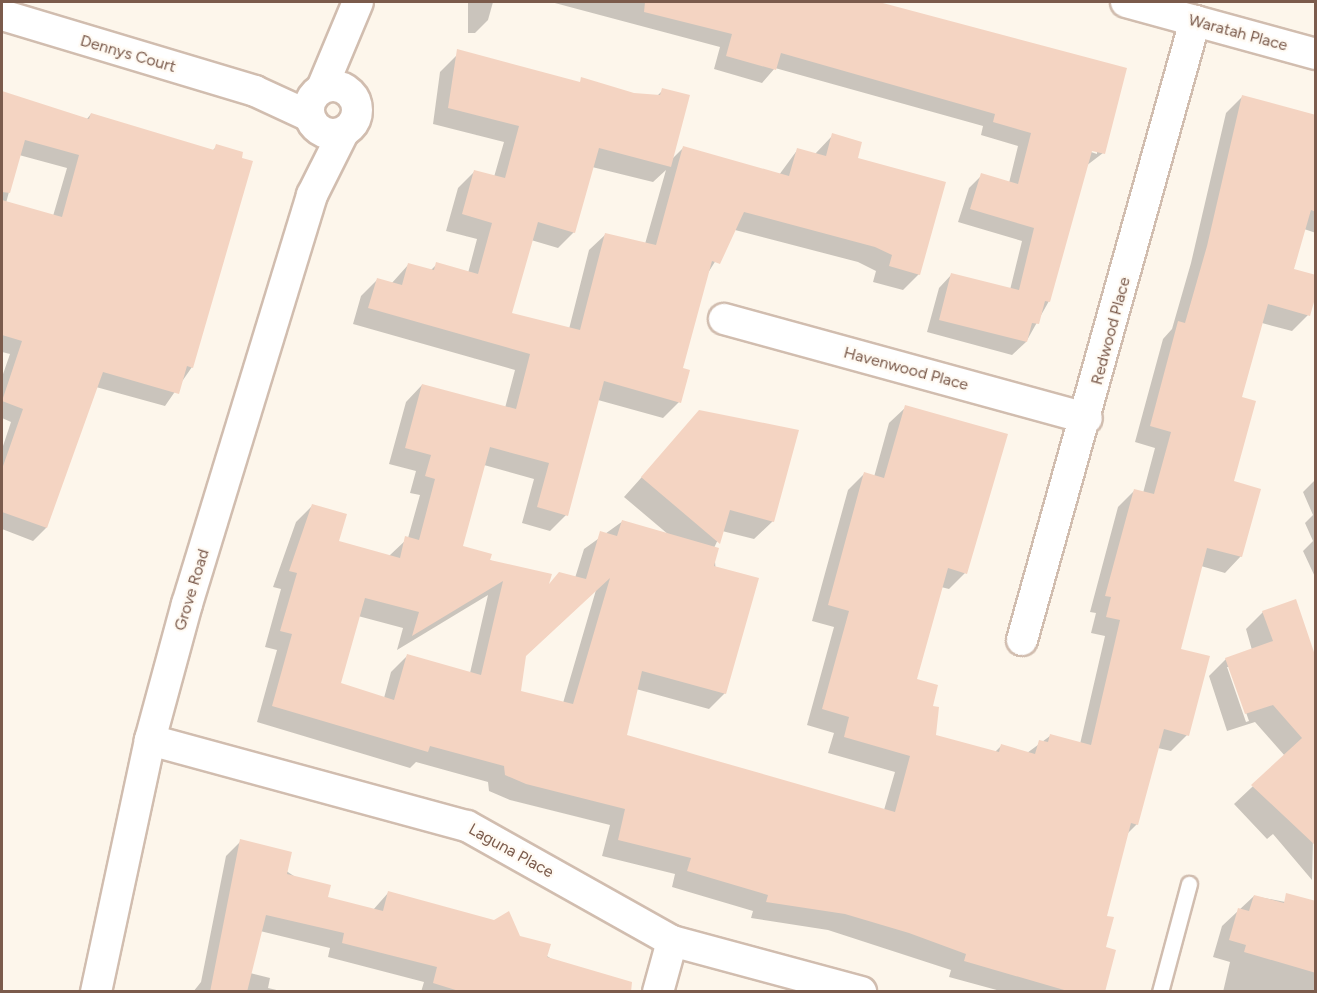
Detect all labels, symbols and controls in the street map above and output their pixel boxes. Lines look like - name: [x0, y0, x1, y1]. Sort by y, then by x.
- street label: Waratah Place: [1186, 11, 1290, 55]
- street label: Dennys Court: [78, 31, 178, 77]
- street label: Redwood Place: [1087, 275, 1135, 387]
- street label: Havenwood Place: [842, 343, 970, 395]
- street label: Grove Road: [170, 547, 214, 633]
- street label: Laguna Place: [465, 820, 557, 882]

